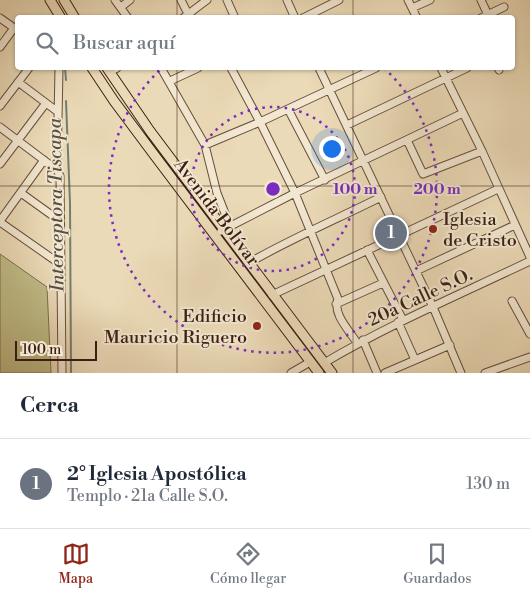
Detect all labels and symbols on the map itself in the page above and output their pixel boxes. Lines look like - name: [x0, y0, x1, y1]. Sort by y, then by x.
- water label: Interceptora Tiscapa: [42, 117, 70, 293]
- your location: [319, 136, 345, 162]
- street label: Avenida Bolívar: [168, 153, 265, 271]
- centre of rings: [264, 180, 282, 198]
- text: 100 m: [333, 180, 378, 199]
- text: 200 m: [413, 180, 461, 199]
- place label: Iglesia de Cristo: [443, 208, 517, 252]
- pin: 1: [375, 214, 407, 252]
- marker: Iglesia de Cristo: [427, 223, 439, 235]
- street label: 20a Calle S.O.: [364, 263, 476, 332]
- place label: Edificio Mauricio Riguero: [104, 305, 247, 349]
- marker: Edificio Mauricio Riguero: [251, 320, 263, 332]
- scale bar: [15, 338, 98, 361]

